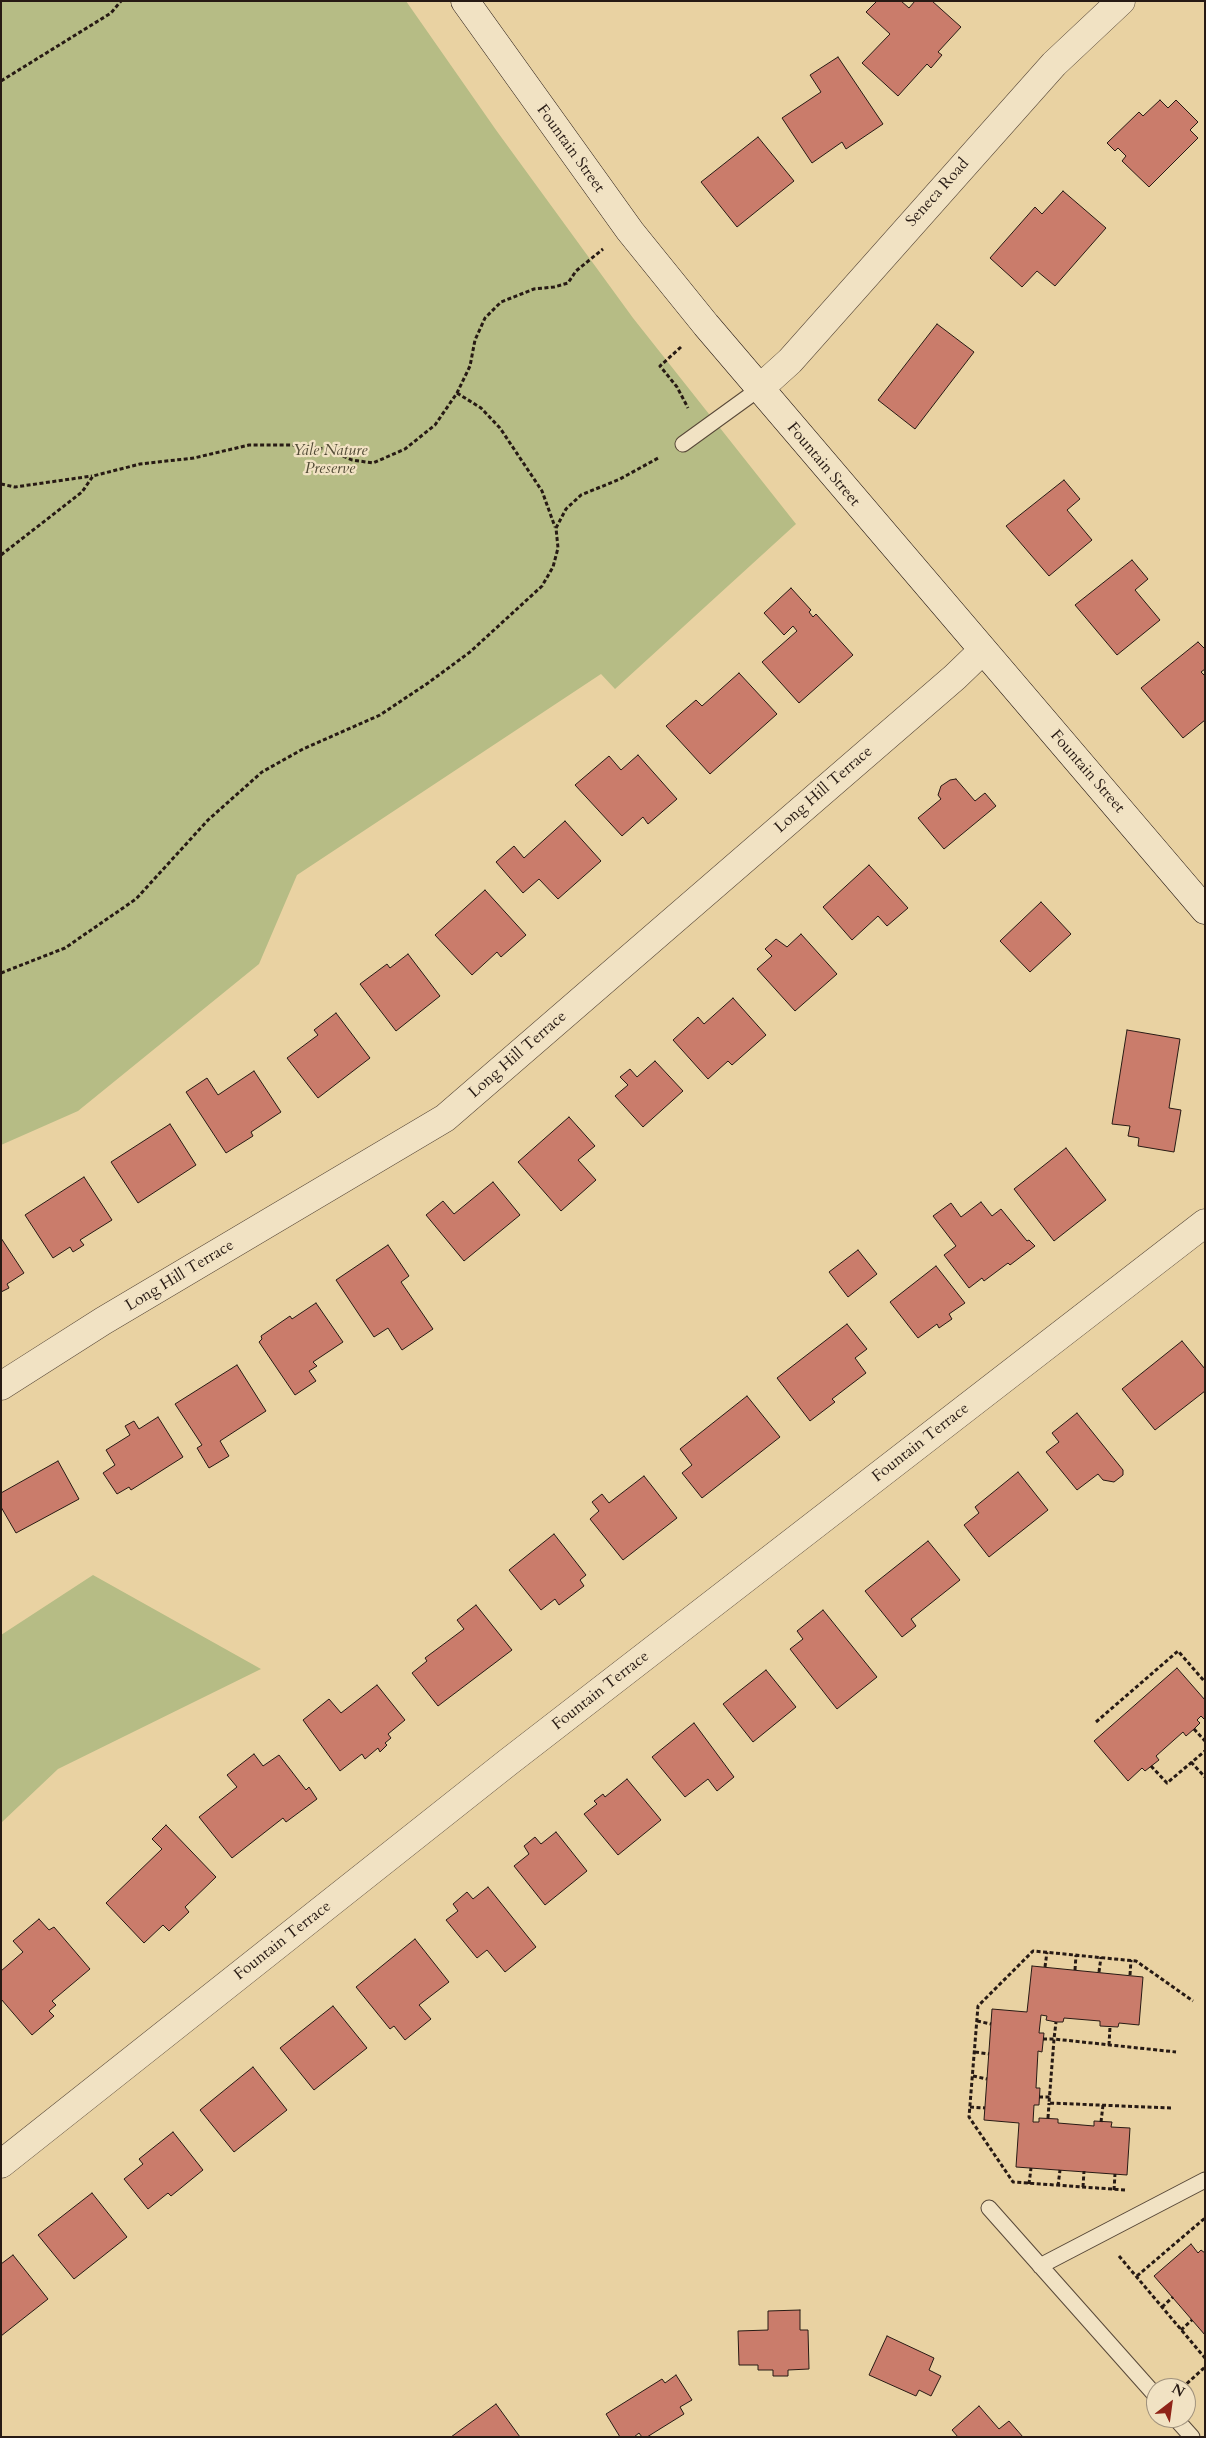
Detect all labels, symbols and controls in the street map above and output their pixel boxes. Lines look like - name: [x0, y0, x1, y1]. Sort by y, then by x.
- street label: Fountain Street: [532, 101, 608, 197]
- street label: Seneca Road: [902, 155, 974, 231]
- street label: Fountain Street: [782, 419, 864, 511]
- park label: Yale Nature Preserve: [293, 441, 367, 479]
- street label: Fountain Street: [1046, 726, 1128, 818]
- street label: Long Hill Terrace: [771, 742, 877, 838]
- street label: Long Hill Terrace: [465, 1007, 571, 1103]
- street label: Long Hill Terrace: [122, 1236, 238, 1316]
- street label: Fountain Terrace: [869, 1399, 973, 1487]
- street label: Fountain Terrace: [549, 1647, 653, 1735]
- street label: Fountain Terrace: [231, 1897, 335, 1985]
- north arrow: [1146, 2378, 1196, 2428]
- text: N: [1168, 2379, 1188, 2402]

